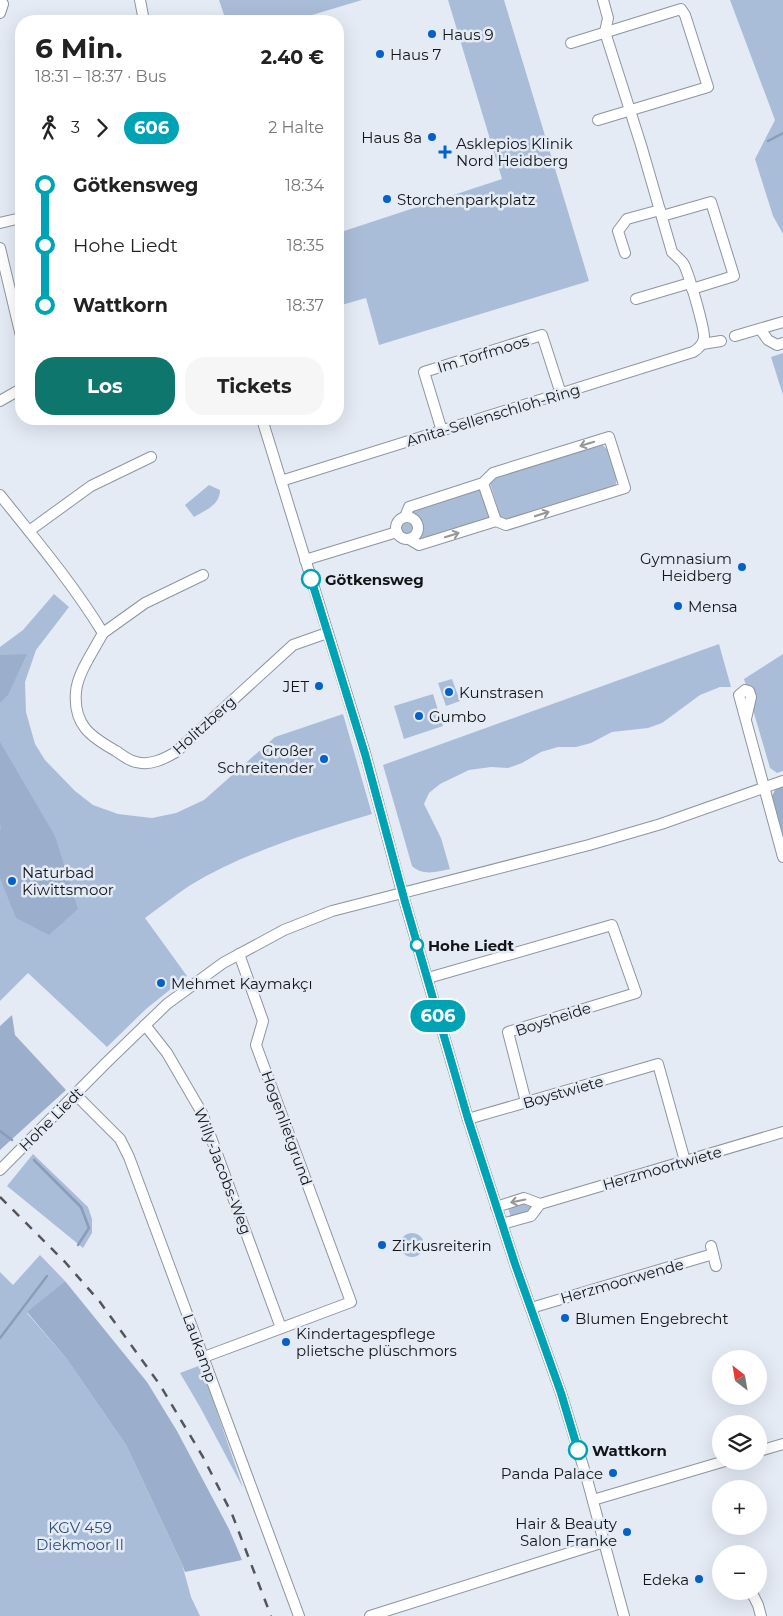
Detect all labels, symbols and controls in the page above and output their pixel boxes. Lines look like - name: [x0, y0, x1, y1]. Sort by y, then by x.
- place label: Haus 9: [442, 25, 494, 44]
- marker: Haus 9: [426, 28, 438, 40]
- text: 6 Min.: [35, 31, 123, 65]
- place label: Haus 7: [390, 45, 441, 64]
- text: 2.40 €: [261, 46, 324, 69]
- marker: Haus 7: [374, 48, 386, 60]
- text: 18:31 – 18:37 · Bus: [35, 67, 166, 86]
- icon: walk: [35, 114, 63, 142]
- icon: forward: [88, 114, 116, 142]
- text: 606: [134, 117, 169, 139]
- text: 3: [71, 118, 80, 137]
- text: 2 Halte: [268, 118, 324, 137]
- place label: Haus 8a: [361, 128, 422, 147]
- marker: Haus 8a: [426, 131, 438, 143]
- place label: Asklepios Klinik Nord Heidberg: [456, 134, 573, 170]
- marker: Asklepios Klinik Nord Heidberg: [438, 145, 452, 159]
- text: Götkensweg: [73, 174, 198, 197]
- text: 18:34: [285, 176, 324, 195]
- place label: Storchenparkplatz: [397, 190, 536, 209]
- marker: Storchenparkplatz: [381, 193, 393, 205]
- text: Hohe Liedt: [73, 234, 178, 257]
- text: 18:35: [287, 236, 324, 255]
- text: Wattkorn: [73, 294, 168, 317]
- text: 18:37: [286, 296, 324, 315]
- street label: Im Torfmoos: [435, 331, 531, 377]
- button: Los: [35, 357, 175, 415]
- button: Tickets: [185, 357, 324, 415]
- street label: Anita-Sellenschloh-Ring: [404, 379, 582, 451]
- one-way arrow: [580, 440, 595, 449]
- one-way arrow: [534, 509, 549, 518]
- one-way arrow: [443, 530, 459, 539]
- place label: Gymnasium Heidberg: [640, 549, 732, 585]
- marker: Gymnasium Heidberg: [736, 561, 748, 573]
- marker: Götkensweg: [301, 569, 321, 589]
- place label: Götkensweg: [325, 570, 424, 589]
- place label: Mensa: [688, 597, 738, 616]
- marker: Mensa: [672, 600, 684, 612]
- place label: JET: [282, 677, 309, 696]
- marker: JET: [313, 680, 325, 692]
- place label: Kunstrasen: [459, 683, 544, 702]
- marker: Kunstrasen: [443, 686, 455, 698]
- street label: Holitzberg: [168, 692, 240, 758]
- place label: Gumbo: [429, 707, 486, 726]
- marker: Gumbo: [413, 710, 425, 722]
- place label: Großer Schreitender: [217, 741, 314, 777]
- marker: Großer Schreitender: [318, 753, 330, 765]
- place label: Naturbad Kiwittsmoor: [22, 863, 114, 899]
- marker: Naturbad Kiwittsmoor: [6, 875, 18, 887]
- place label: Hohe Liedt: [428, 936, 515, 955]
- marker: Hohe Liedt: [410, 938, 424, 952]
- place label: Mehmet Kaymakçı: [171, 974, 313, 993]
- marker: Mehmet Kaymakçı: [155, 977, 167, 989]
- street label: Boysheide: [513, 998, 593, 1040]
- line badge: 606: [409, 1000, 467, 1032]
- text: 606: [420, 1005, 456, 1027]
- street label: Hogenlietgrund: [257, 1068, 317, 1188]
- street label: Boystwiete: [521, 1071, 605, 1113]
- street label: Hohe Liedt: [15, 1083, 87, 1155]
- street label: Willy-Jacobs-Weg: [190, 1105, 256, 1237]
- street label: Herzmoortwiete: [600, 1142, 724, 1194]
- one-way arrow: [510, 1196, 526, 1206]
- place label: Zirkusreiterin: [392, 1236, 492, 1255]
- marker: Zirkusreiterin: [376, 1239, 388, 1251]
- street label: Herzmoorwende: [558, 1254, 686, 1308]
- place label: Blumen Engebrecht: [575, 1309, 729, 1328]
- street label: Laukamp: [179, 1311, 221, 1385]
- marker: Blumen Engebrecht: [559, 1312, 571, 1324]
- place label: Kindertagespflege plietsche plüschmors: [296, 1324, 457, 1360]
- marker: Kindertagespflege plietsche plüschmors: [280, 1336, 292, 1348]
- north arrow: [712, 1350, 768, 1405]
- map controls: [712, 1350, 767, 1600]
- button: layers: [712, 1415, 767, 1470]
- marker: Wattkorn: [568, 1440, 588, 1460]
- place label: Wattkorn: [592, 1441, 667, 1460]
- place label: Panda Palace: [501, 1464, 603, 1483]
- marker: Panda Palace: [607, 1467, 619, 1479]
- button: +: [712, 1480, 767, 1535]
- place label: Hair & Beauty Salon Franke: [515, 1514, 618, 1550]
- park label: KGV 459 Diekmoor II: [36, 1518, 124, 1554]
- marker: Hair & Beauty Salon Franke: [621, 1526, 633, 1538]
- button: −: [712, 1545, 767, 1600]
- place label: Edeka: [642, 1570, 689, 1589]
- marker: Edeka: [693, 1573, 705, 1585]

